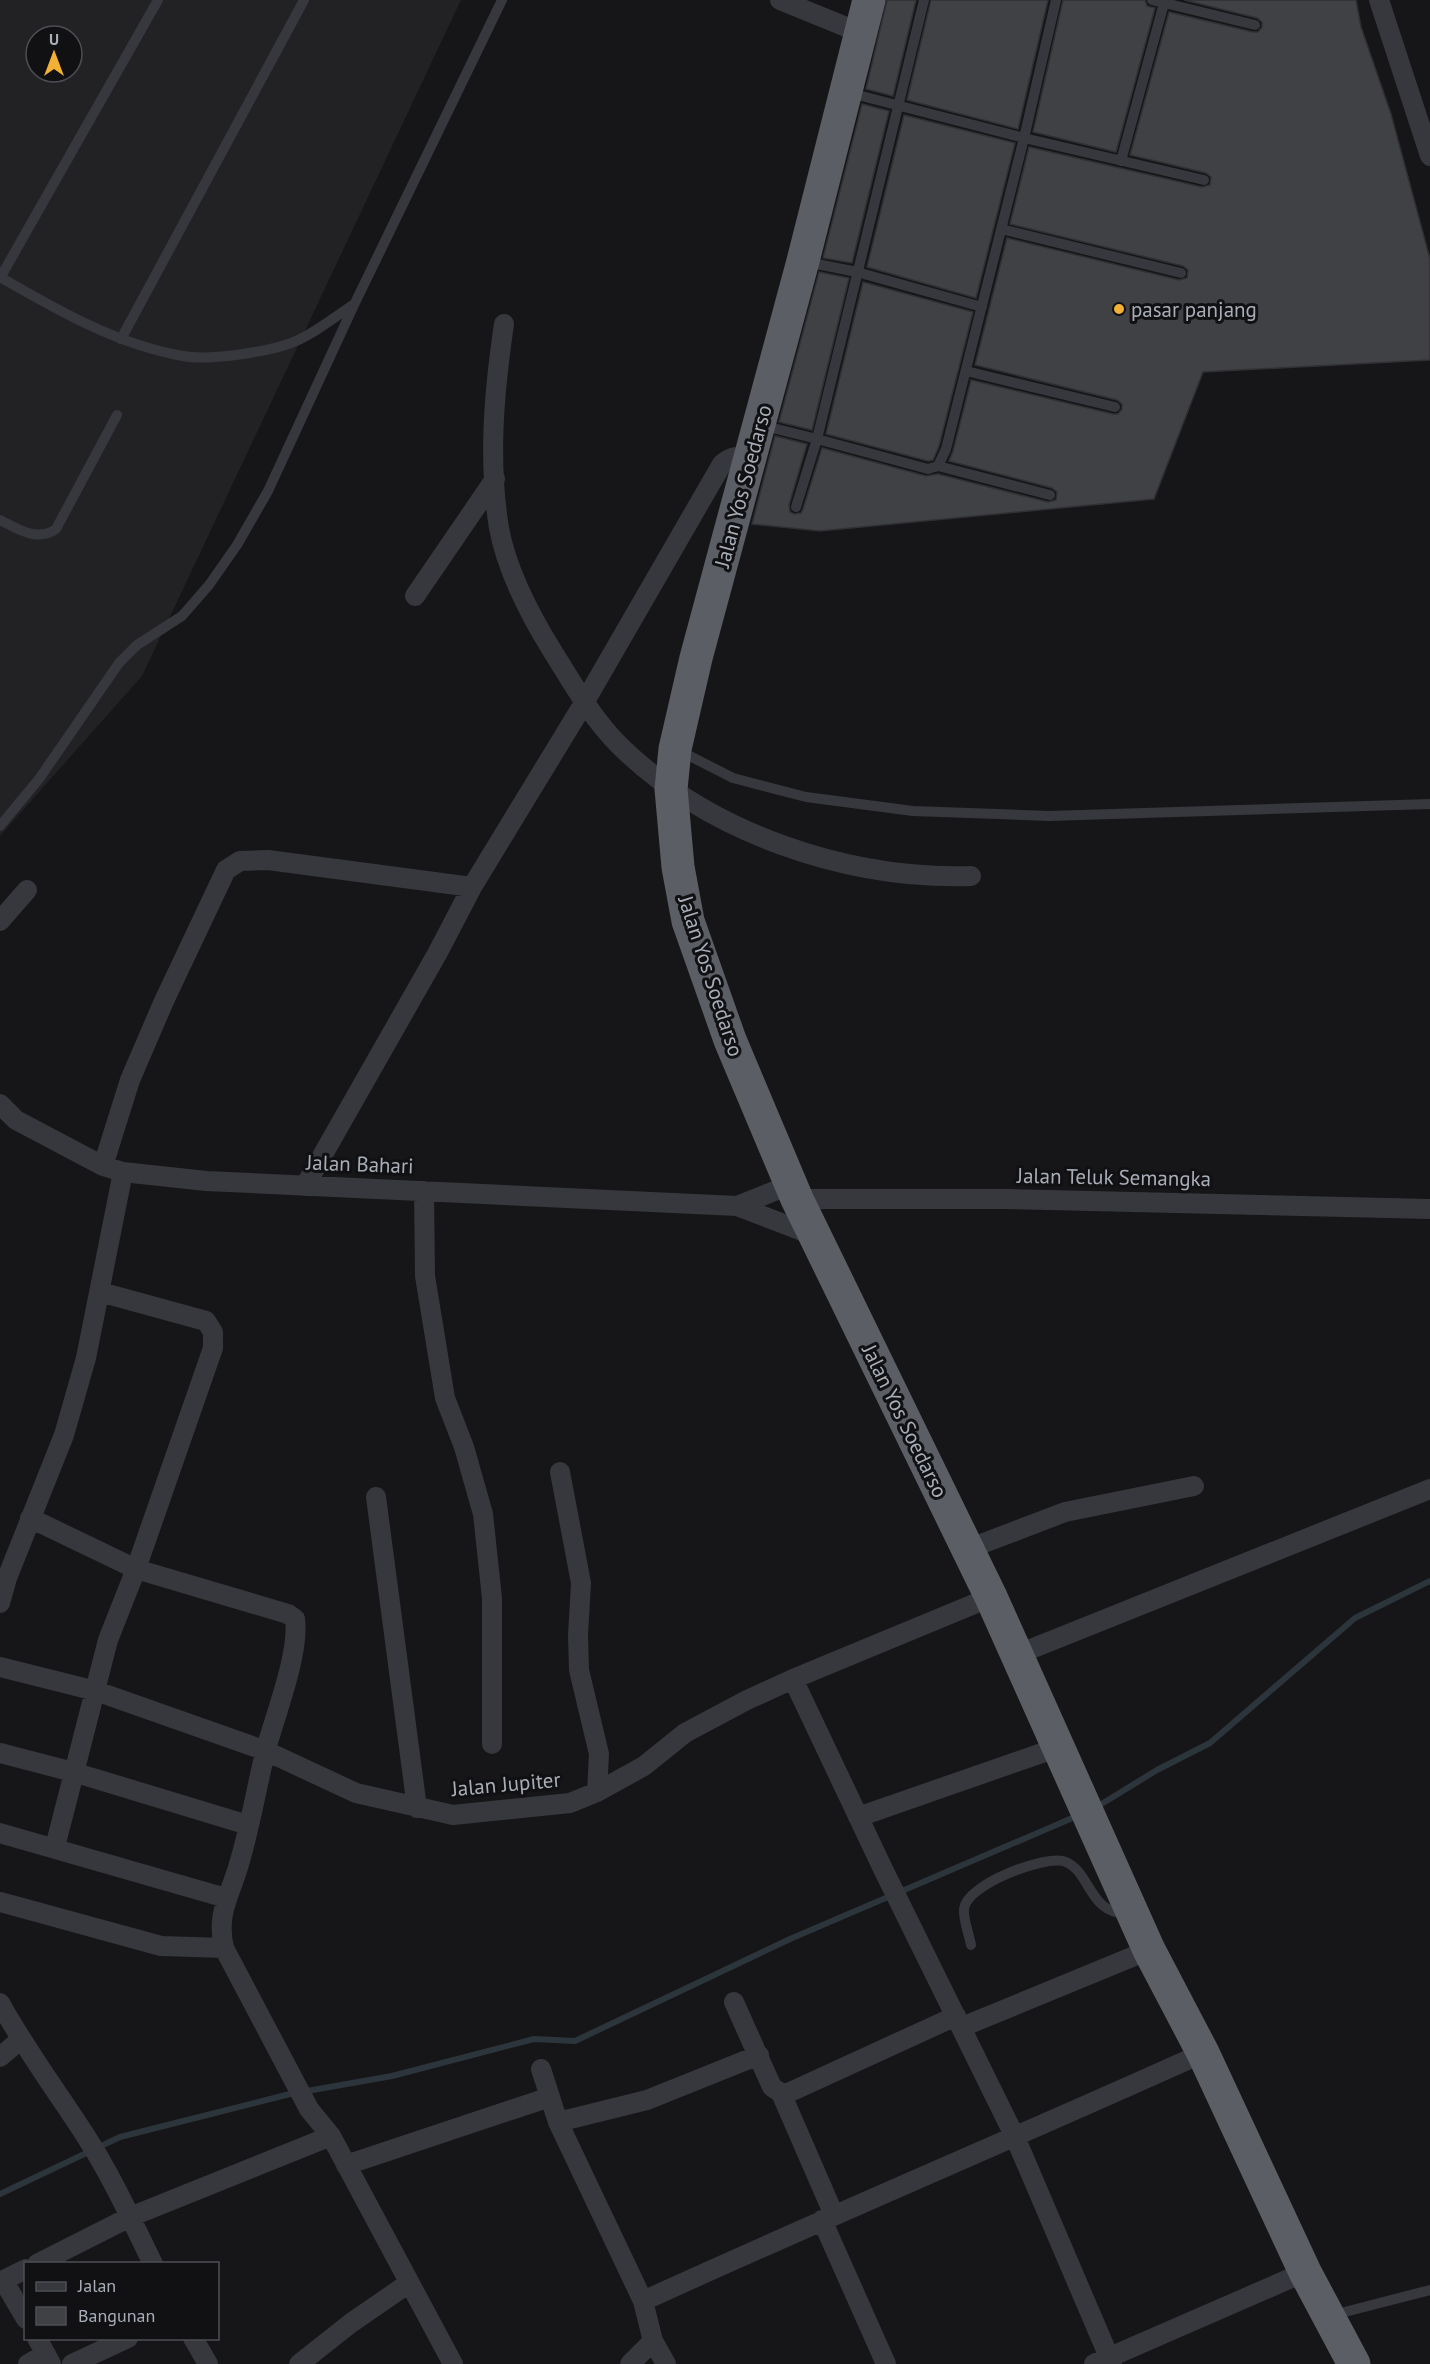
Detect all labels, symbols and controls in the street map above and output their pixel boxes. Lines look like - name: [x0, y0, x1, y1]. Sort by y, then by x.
- north arrow: [24, 24, 84, 84]
- text: U: [49, 29, 59, 49]
- place label: pasar panjang: [1131, 296, 1257, 323]
- marker: pasar panjang: [1112, 302, 1126, 316]
- street label: Jalan Yos Soedarso: [708, 402, 778, 571]
- street label: Jalan Yos Soedarso: [672, 891, 750, 1060]
- street label: Jalan Bahari: [305, 1149, 414, 1179]
- street label: Jalan Teluk Semangka: [1016, 1162, 1211, 1192]
- street label: Jalan Yos Soedarso: [856, 1339, 954, 1502]
- street label: Jalan Jupiter: [449, 1766, 562, 1802]
- legend: [24, 2262, 219, 2340]
- text: Jalan: [77, 2274, 116, 2297]
- text: Bangunan: [78, 2304, 155, 2327]

